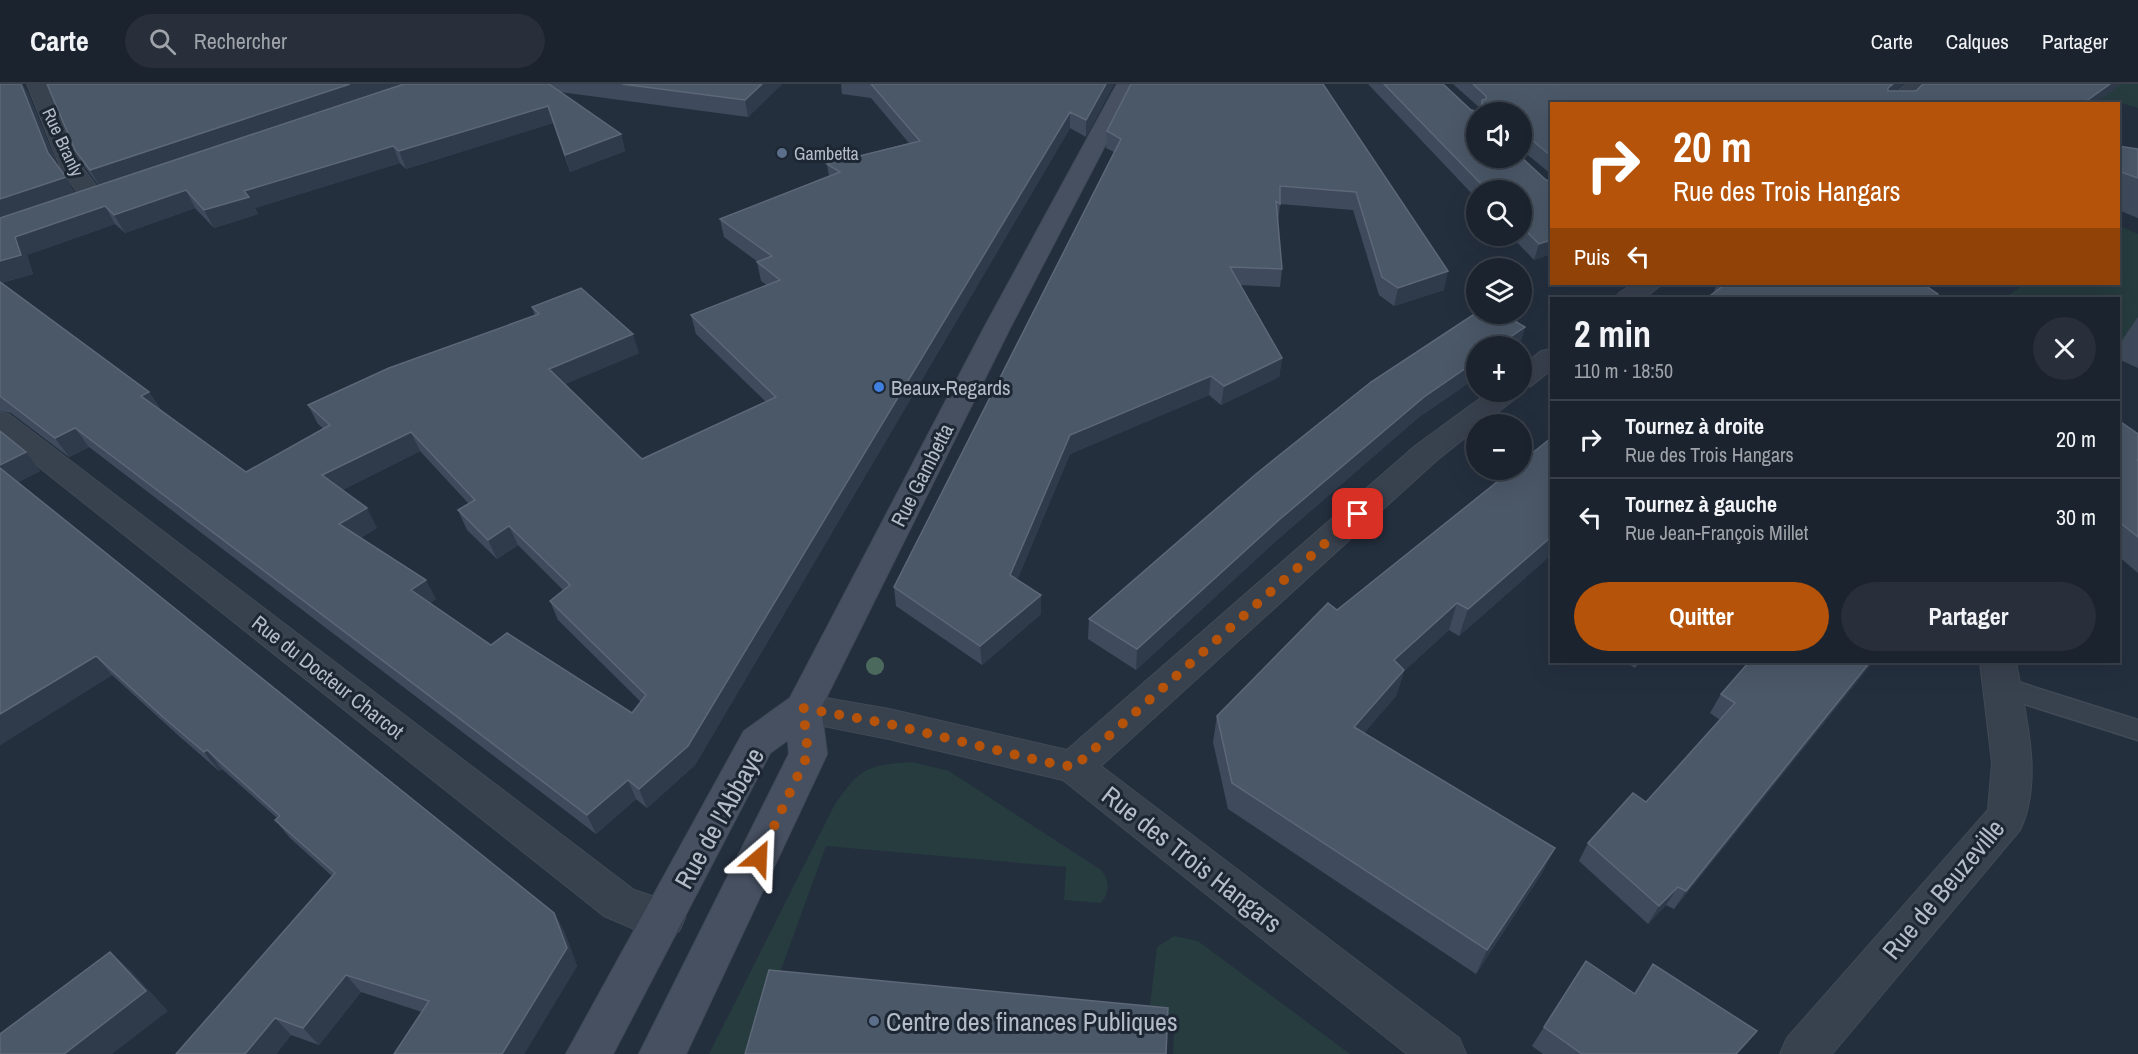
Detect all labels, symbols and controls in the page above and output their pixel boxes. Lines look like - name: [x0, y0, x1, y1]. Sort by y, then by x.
- search box: [125, 14, 545, 68]
- text: Carte: [30, 22, 89, 60]
- icon: search: [146, 25, 179, 58]
- text: Rechercher: [194, 26, 287, 56]
- text: Carte: [1871, 27, 1913, 56]
- text: Calques: [1946, 27, 2009, 56]
- text: Partager: [2042, 27, 2108, 56]
- map controls: [1466, 102, 1532, 480]
- button: sound: [1466, 102, 1532, 168]
- street label: Rue Branly: [36, 104, 90, 181]
- text: 20 m: [1673, 119, 1752, 175]
- icon: right: [1574, 126, 1652, 204]
- place label: Gambetta: [794, 141, 859, 166]
- marker: Gambetta: [775, 146, 789, 160]
- text: Rue des Trois Hangars: [1673, 173, 1901, 209]
- button: search: [1466, 180, 1532, 246]
- icon: left: [1622, 240, 1655, 273]
- text: Puis: [1574, 242, 1610, 272]
- button: layers: [1466, 258, 1532, 324]
- text: 2 min: [1574, 310, 1651, 358]
- button: close: [2033, 317, 2096, 380]
- button: +: [1466, 336, 1532, 402]
- text: 110 m · 18:50: [1574, 357, 1673, 384]
- place label: Beaux-Regards: [891, 373, 1011, 402]
- marker: Beaux-Regards: [872, 380, 886, 394]
- text: Tournez à droite: [1625, 411, 1764, 441]
- button: −: [1466, 414, 1532, 480]
- street label: Rue Gambetta: [884, 418, 961, 531]
- icon: right: [1574, 423, 1607, 456]
- text: 20 m: [2056, 424, 2096, 454]
- text: Rue des Trois Hangars: [1625, 441, 1794, 468]
- pin: [1332, 488, 1383, 539]
- text: Tournez à gauche: [1625, 489, 1777, 519]
- icon: arrive: [1341, 497, 1374, 530]
- icon: left: [1574, 501, 1607, 534]
- text: 30 m: [2056, 502, 2096, 532]
- text: Rue Jean-François Millet: [1625, 519, 1808, 546]
- button: Quitter: [1574, 582, 1829, 651]
- button: Partager: [1841, 582, 2096, 651]
- street label: Rue du Docteur Charcot: [246, 608, 410, 746]
- street label: Rue de l'Abbaye: [666, 741, 772, 895]
- street label: Rue des Trois Hangars: [1095, 778, 1289, 940]
- street label: Rue de Beuzeville: [1874, 811, 2012, 967]
- position arrow: [727, 826, 791, 890]
- place label: Centre des finances Publiques: [886, 1004, 1178, 1039]
- marker: Centre des finances Publiques: [867, 1014, 881, 1028]

